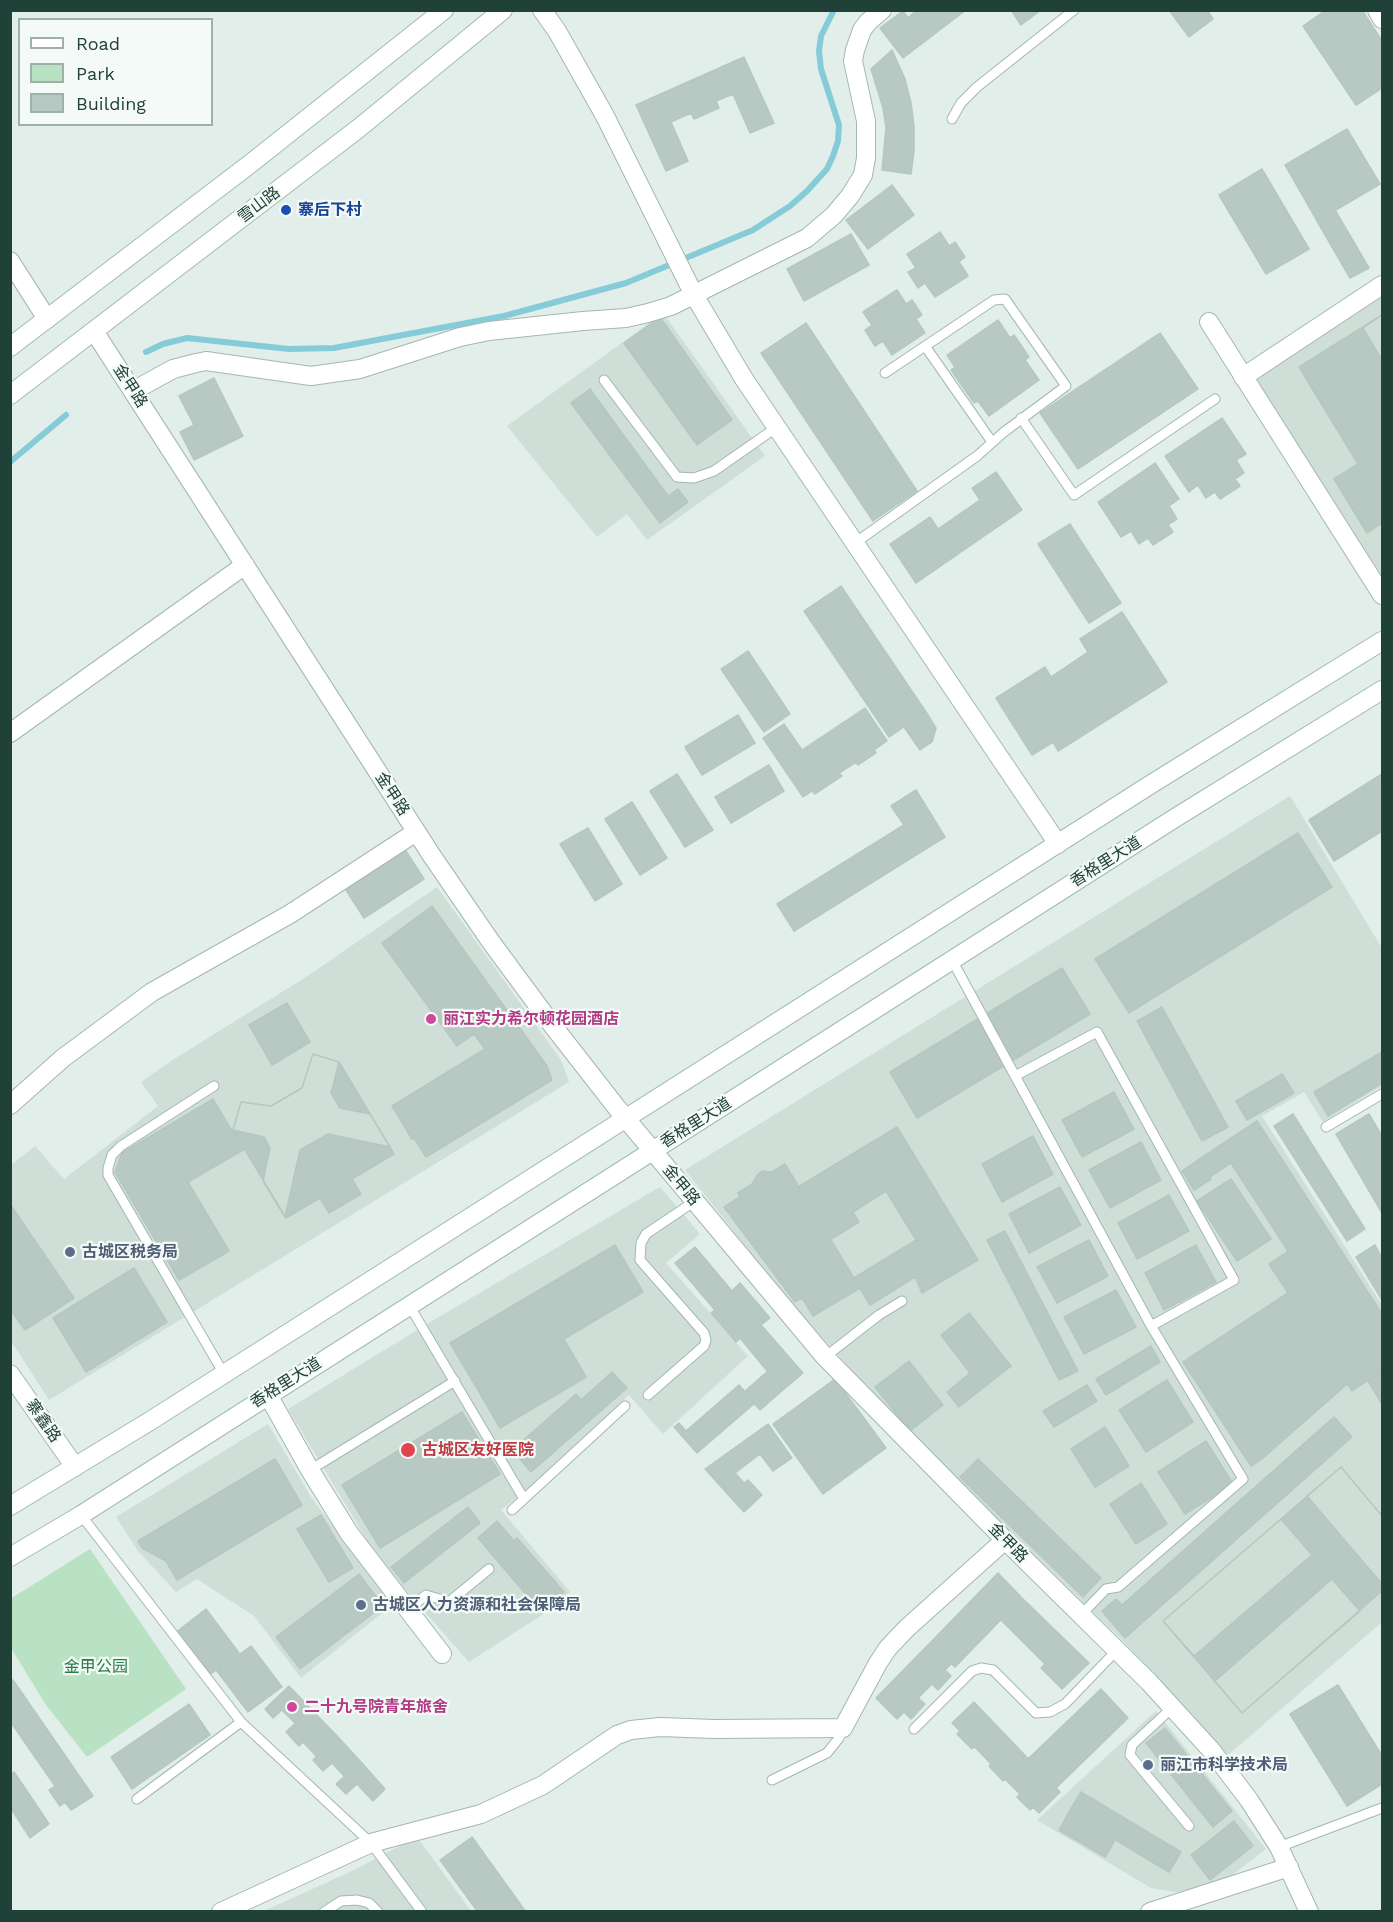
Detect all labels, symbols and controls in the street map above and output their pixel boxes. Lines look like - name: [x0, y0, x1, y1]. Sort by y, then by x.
- legend: [18, 18, 213, 126]
- text: Road: [76, 33, 120, 54]
- text: Park: [76, 63, 115, 84]
- text: Building: [76, 93, 146, 114]
- street label: 雪山路: [234, 183, 284, 227]
- place label: 寨后下村: [298, 200, 362, 220]
- marker: 寨后下村: [279, 203, 293, 217]
- street label: 金甲路: [109, 361, 151, 411]
- street label: 金甲路: [371, 769, 413, 819]
- street label: 香格里大道: [1067, 833, 1145, 891]
- place label: 丽江实力希尔顿花园酒店: [443, 1009, 619, 1029]
- marker: 丽江实力希尔顿花园酒店: [424, 1012, 438, 1026]
- street label: 香格里大道: [657, 1094, 735, 1152]
- street label: 金甲路: [658, 1160, 704, 1210]
- place label: 古城区税务局: [82, 1242, 178, 1262]
- marker: 古城区税务局: [63, 1245, 77, 1259]
- street label: 香格里大道: [247, 1354, 325, 1412]
- street label: 寨鑫路: [21, 1396, 65, 1446]
- place label: 古城区友好医院: [422, 1440, 534, 1460]
- marker: 古城区友好医院: [399, 1441, 417, 1459]
- street label: 金甲路: [984, 1519, 1032, 1567]
- place label: 古城区人力资源和社会保障局: [373, 1595, 581, 1615]
- marker: 古城区人力资源和社会保障局: [354, 1598, 368, 1612]
- park label: 金甲公园: [64, 1657, 128, 1677]
- place label: 二十九号院青年旅舍: [304, 1697, 448, 1717]
- marker: 二十九号院青年旅舍: [285, 1700, 299, 1714]
- place label: 丽江市科学技术局: [1160, 1755, 1288, 1775]
- marker: 丽江市科学技术局: [1141, 1758, 1155, 1772]

